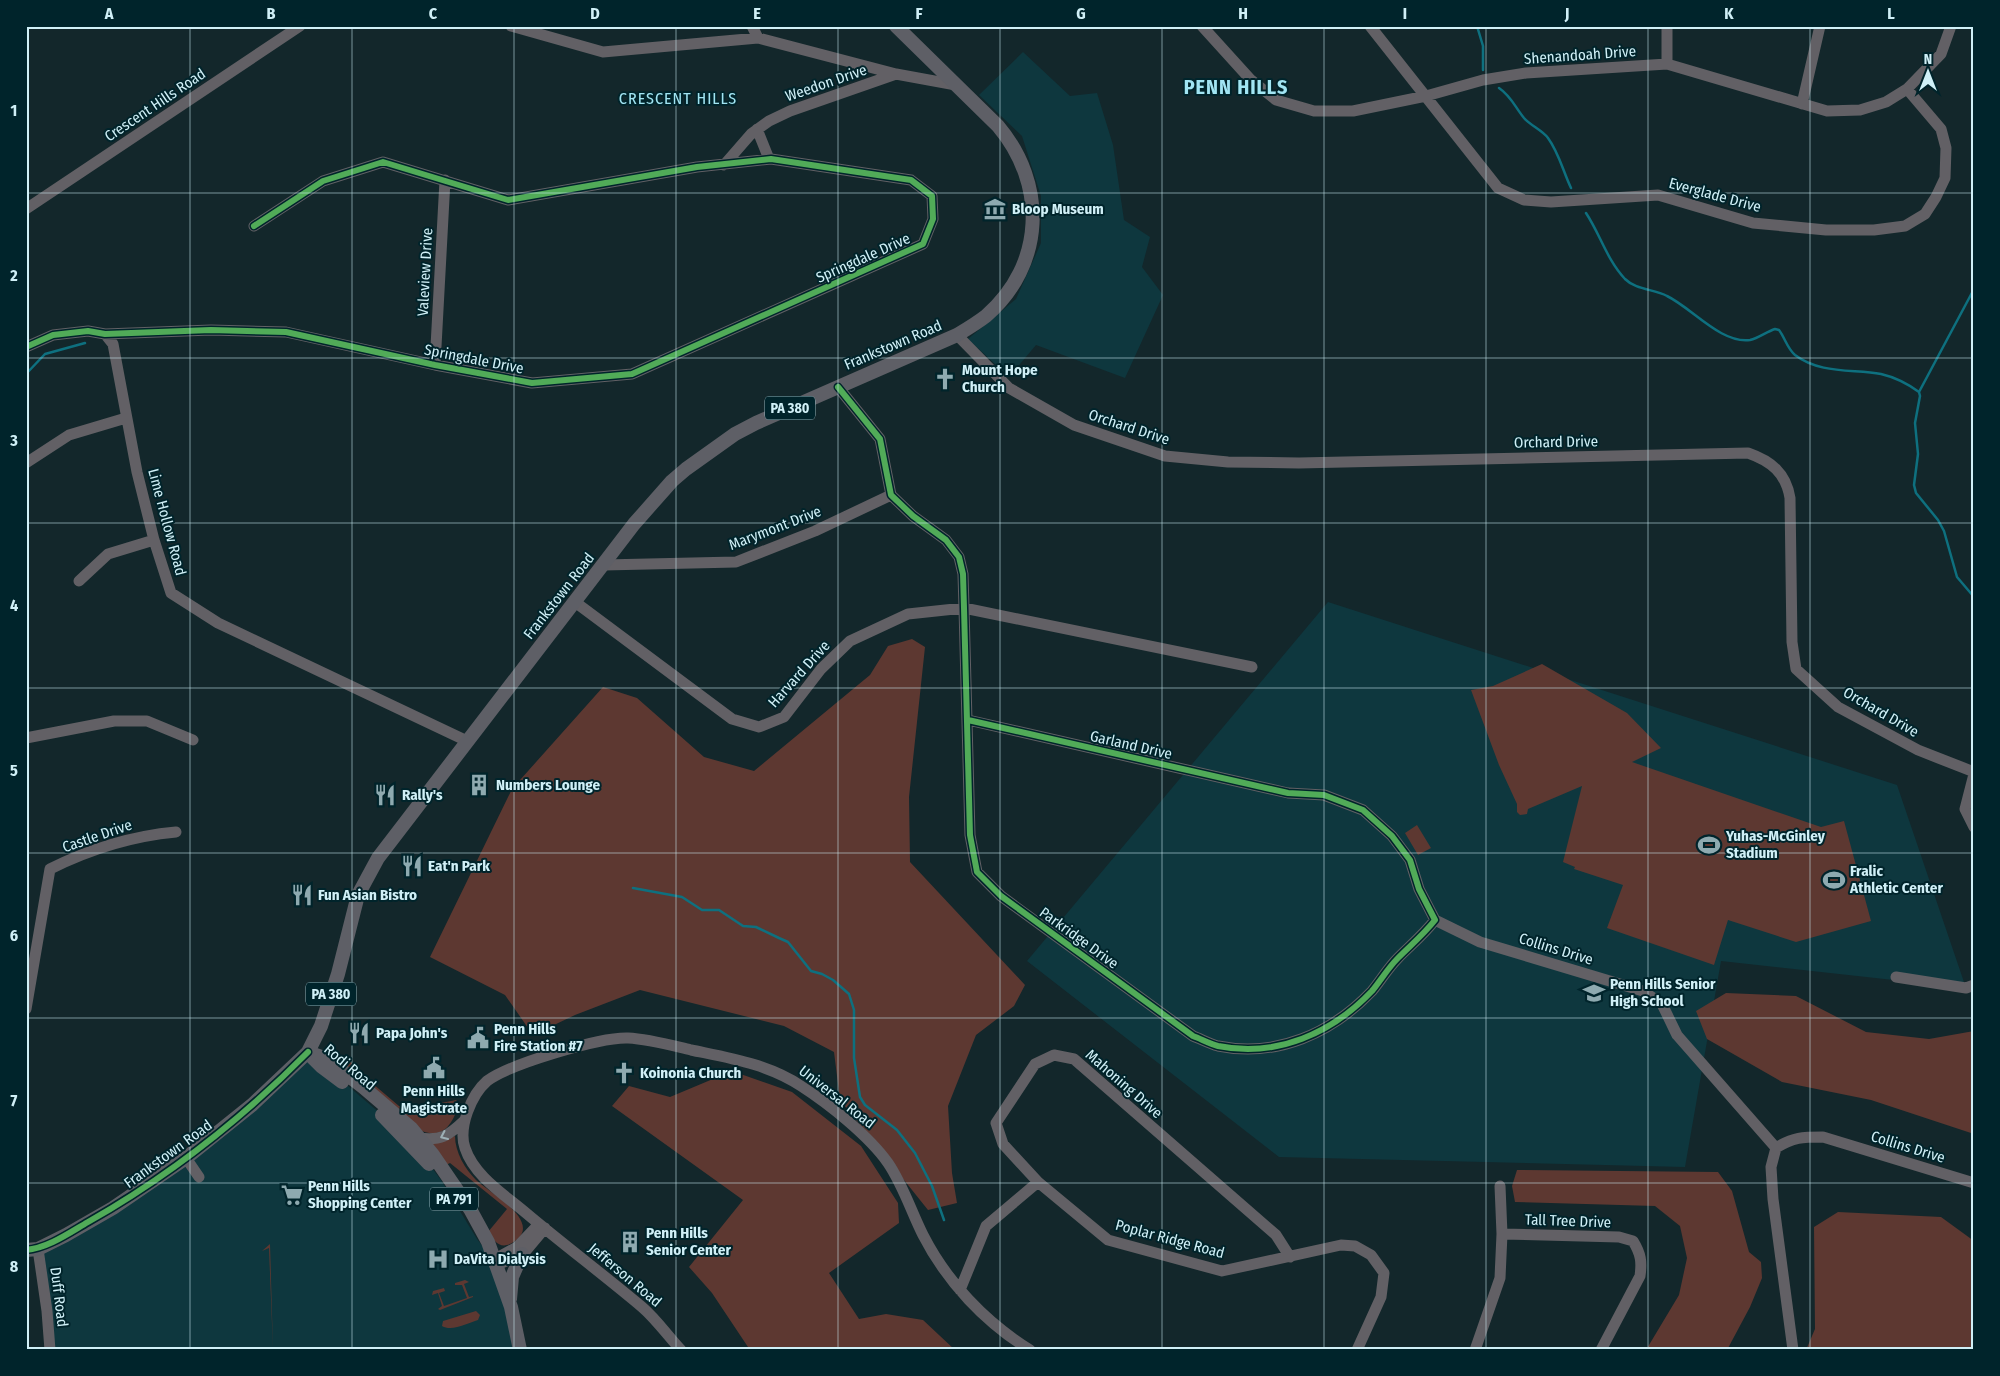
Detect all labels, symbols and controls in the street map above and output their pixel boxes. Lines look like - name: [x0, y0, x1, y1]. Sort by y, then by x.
- text: A: [104, 4, 114, 23]
- text: B: [267, 4, 276, 23]
- text: C: [429, 4, 438, 23]
- text: D: [590, 4, 600, 23]
- text: E: [753, 4, 761, 23]
- text: F: [915, 4, 923, 23]
- text: G: [1076, 4, 1086, 23]
- text: H: [1238, 4, 1248, 23]
- text: I: [1403, 4, 1407, 23]
- text: J: [1564, 4, 1569, 23]
- text: K: [1724, 4, 1734, 23]
- text: L: [1887, 4, 1895, 23]
- street label: Shenandoah Drive: [1523, 42, 1637, 68]
- north arrow: [1902, 48, 1952, 98]
- text: N: [1924, 51, 1932, 68]
- street label: Weedon Drive: [783, 61, 869, 105]
- street label: Crescent Hills Road: [101, 65, 209, 145]
- district label: PENN HILLS: [1184, 75, 1288, 99]
- district label: CRESCENT HILLS: [619, 89, 737, 108]
- text: 1: [11, 101, 17, 120]
- street label: Everglade Drive: [1667, 174, 1763, 216]
- museum icon: Bloop Museum: [982, 196, 1008, 222]
- place label: Bloop Museum: [1012, 200, 1104, 218]
- street label: Valeview Drive: [414, 227, 436, 317]
- street label: Springdale Drive: [813, 229, 913, 287]
- text: 2: [9, 266, 18, 285]
- street label: Frankstown Road: [841, 316, 945, 374]
- street label: Springdale Drive: [423, 341, 525, 377]
- place label: Mount Hope Church: [962, 361, 1038, 396]
- church icon: Mount Hope Church: [932, 366, 958, 392]
- road number: PA 380: [765, 396, 815, 419]
- street label: Orchard Drive: [1086, 405, 1172, 449]
- text: 3: [9, 431, 18, 450]
- street label: Orchard Drive: [1514, 432, 1598, 452]
- street label: Lime Hollow Road: [144, 467, 190, 577]
- street label: Marymont Drive: [726, 502, 824, 554]
- street label: Frankstown Road: [520, 549, 598, 643]
- text: 4: [10, 596, 18, 615]
- street label: Harvard Drive: [764, 637, 834, 711]
- street label: Orchard Drive: [1840, 683, 1922, 741]
- street label: Garland Drive: [1088, 727, 1174, 763]
- text: 5: [10, 761, 18, 780]
- building icon: Numbers Lounge: [466, 772, 492, 798]
- place label: Numbers Lounge: [496, 776, 600, 794]
- restaurant icon: Rally's: [372, 782, 398, 808]
- place label: Rally's: [402, 786, 443, 804]
- street label: Castle Drive: [60, 816, 134, 856]
- place label: Yuhas-McGinley Stadium: [1725, 827, 1826, 862]
- sports icon: Yuhas-McGinley Stadium: [1696, 832, 1722, 858]
- restaurant icon: Eat'n Park: [399, 853, 425, 879]
- place label: Eat'n Park: [428, 857, 490, 875]
- place label: Fralic Athletic Center: [1849, 862, 1943, 897]
- sports icon: Fralic Athletic Center: [1821, 867, 1847, 893]
- restaurant icon: Fun Asian Bistro: [289, 882, 315, 908]
- place label: Fun Asian Bistro: [318, 886, 417, 904]
- street label: Parkridge Drive: [1036, 903, 1122, 973]
- text: 6: [10, 926, 18, 945]
- street label: Collins Drive: [1517, 929, 1595, 969]
- place label: Penn Hills Senior High School: [1610, 975, 1716, 1010]
- school or university icon: Penn Hills Senior High School: [1581, 980, 1607, 1006]
- road number: PA 380: [306, 982, 356, 1006]
- restaurant icon: Papa John's: [346, 1020, 372, 1046]
- place label: Penn Hills Fire Station #7: [494, 1020, 583, 1055]
- place label: Papa John's: [376, 1024, 448, 1042]
- public building icon: Penn Hills Fire Station #7: [465, 1025, 491, 1051]
- street label: Rodi Road: [320, 1040, 380, 1094]
- street label: Mahoning Drive: [1082, 1046, 1166, 1122]
- public building icon: Penn Hills Magistrate: [421, 1055, 447, 1081]
- church icon: Koinonia Church: [611, 1060, 637, 1086]
- street label: Universal Road: [795, 1062, 879, 1132]
- place label: Koinonia Church: [640, 1064, 741, 1082]
- place label: Penn Hills Magistrate: [401, 1082, 468, 1117]
- text: 7: [11, 1091, 18, 1110]
- street label: Frankstown Road: [121, 1116, 215, 1192]
- street label: Collins Drive: [1869, 1127, 1947, 1167]
- one-way arrow: [440, 1129, 449, 1139]
- place label: Penn Hills Shopping Center: [308, 1177, 412, 1212]
- supermarket icon: Penn Hills Shopping Center: [279, 1182, 305, 1208]
- road number: PA 791: [430, 1188, 478, 1210]
- street label: Tall Tree Drive: [1525, 1211, 1611, 1231]
- street label: Poplar Ridge Road: [1114, 1216, 1226, 1262]
- place label: Penn Hills Senior Center: [646, 1224, 731, 1259]
- building icon: Penn Hills Senior Center: [617, 1229, 643, 1255]
- street label: Jefferson Road: [585, 1239, 665, 1311]
- hospital icon: DaVita Dialysis: [425, 1246, 451, 1272]
- place label: DaVita Dialysis: [454, 1250, 546, 1268]
- text: 8: [10, 1257, 19, 1276]
- street label: Duff Road: [46, 1266, 72, 1328]

